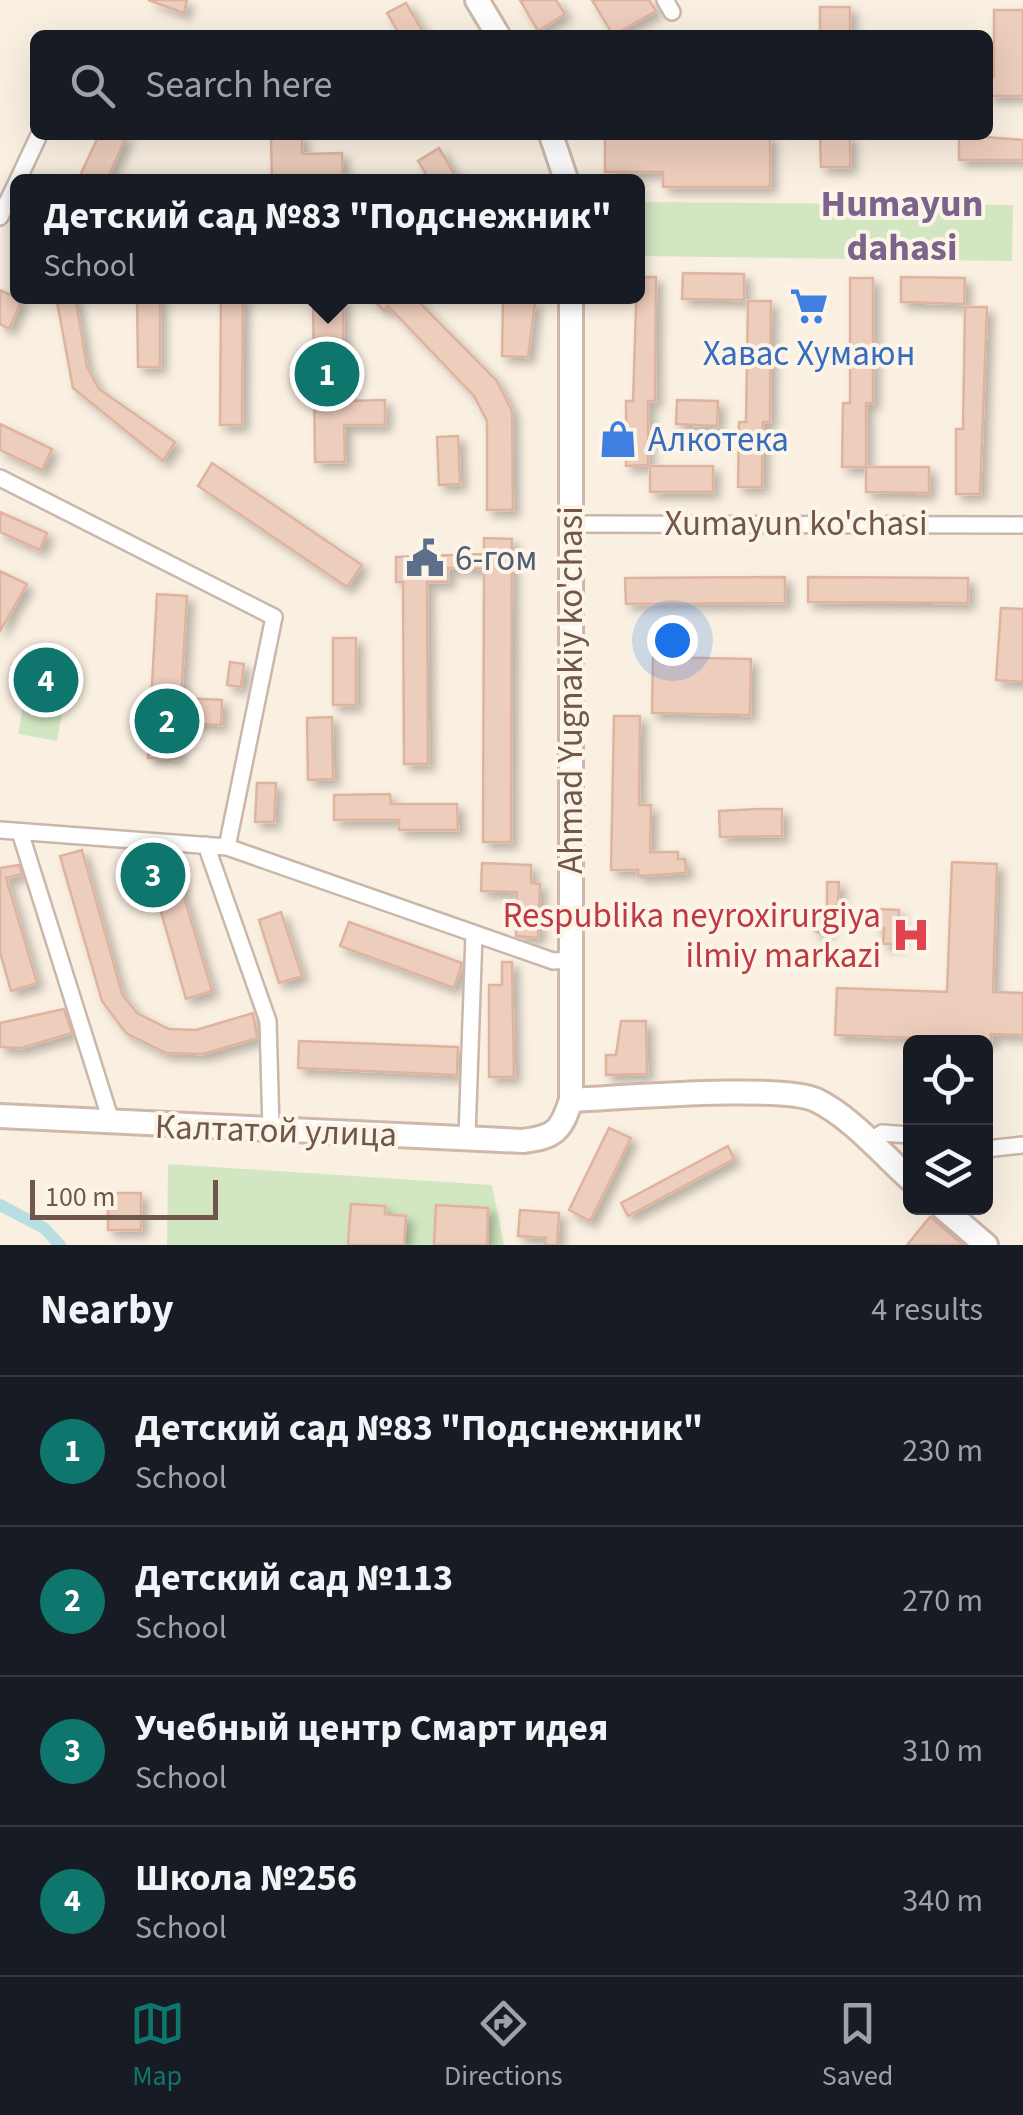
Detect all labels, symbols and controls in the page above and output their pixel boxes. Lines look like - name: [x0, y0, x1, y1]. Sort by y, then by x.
- search box: [30, 30, 993, 140]
- icon: search: [65, 58, 120, 113]
- text: Search here: [145, 58, 332, 112]
- popup: [10, 174, 645, 304]
- district label: Humayun dahasi: [821, 177, 983, 275]
- text: Детский сад №83 "Подснежник": [43, 189, 612, 243]
- text: School: [43, 243, 135, 289]
- supermarket icon: Хавас Хумаюн: [788, 285, 830, 327]
- place label: Хавас Хумаюн: [703, 329, 915, 379]
- pin: 1: [294, 336, 360, 412]
- place label: Алкотека: [648, 415, 789, 465]
- shop icon: Алкотека: [597, 418, 639, 460]
- street label: Xumayun ko'chasi: [664, 499, 928, 549]
- street label: Ahmad Yugnakiy ko'chasi: [546, 506, 596, 874]
- place label: 6-гом: [455, 534, 537, 584]
- public building icon: 6-гом: [404, 537, 446, 579]
- your location: [647, 615, 698, 666]
- pin: 4: [13, 642, 78, 718]
- pin: 2: [134, 684, 200, 758]
- pin: 3: [120, 838, 186, 912]
- place label: Respublika neyroxirurgiya ilmiy markazi: [503, 891, 881, 981]
- hospital icon: Respublika neyroxirurgiya ilmiy markazi: [890, 914, 932, 956]
- map controls: [903, 1035, 993, 1215]
- button: locate: [903, 1035, 993, 1125]
- street label: Калтатой улица: [154, 1102, 398, 1160]
- button: layers: [903, 1125, 993, 1215]
- scale bar: [30, 1175, 218, 1220]
- text: 100 m: [45, 1177, 116, 1217]
- text: Nearby: [40, 1280, 174, 1340]
- text: 4 results: [871, 1287, 983, 1333]
- text: Детский сад №83 "Подснежник": [135, 1401, 703, 1455]
- text: 1: [64, 1428, 81, 1474]
- text: 230 m: [902, 1428, 983, 1474]
- text: School: [135, 1455, 227, 1501]
- text: Детский сад №113: [135, 1551, 453, 1605]
- text: 2: [64, 1578, 81, 1624]
- text: 270 m: [902, 1578, 983, 1624]
- text: School: [135, 1605, 227, 1651]
- text: Учебный центр Смарт идея: [135, 1701, 608, 1755]
- text: 3: [64, 1728, 81, 1774]
- text: 310 m: [902, 1728, 983, 1774]
- text: School: [135, 1755, 227, 1801]
- text: Школа №256: [135, 1851, 357, 1905]
- text: 4: [64, 1878, 81, 1924]
- text: 340 m: [902, 1878, 983, 1924]
- text: School: [135, 1905, 227, 1951]
- tab: Map: [130, 1996, 185, 2096]
- tab: Directions: [444, 1996, 563, 2096]
- tab: Saved: [822, 1996, 893, 2096]

